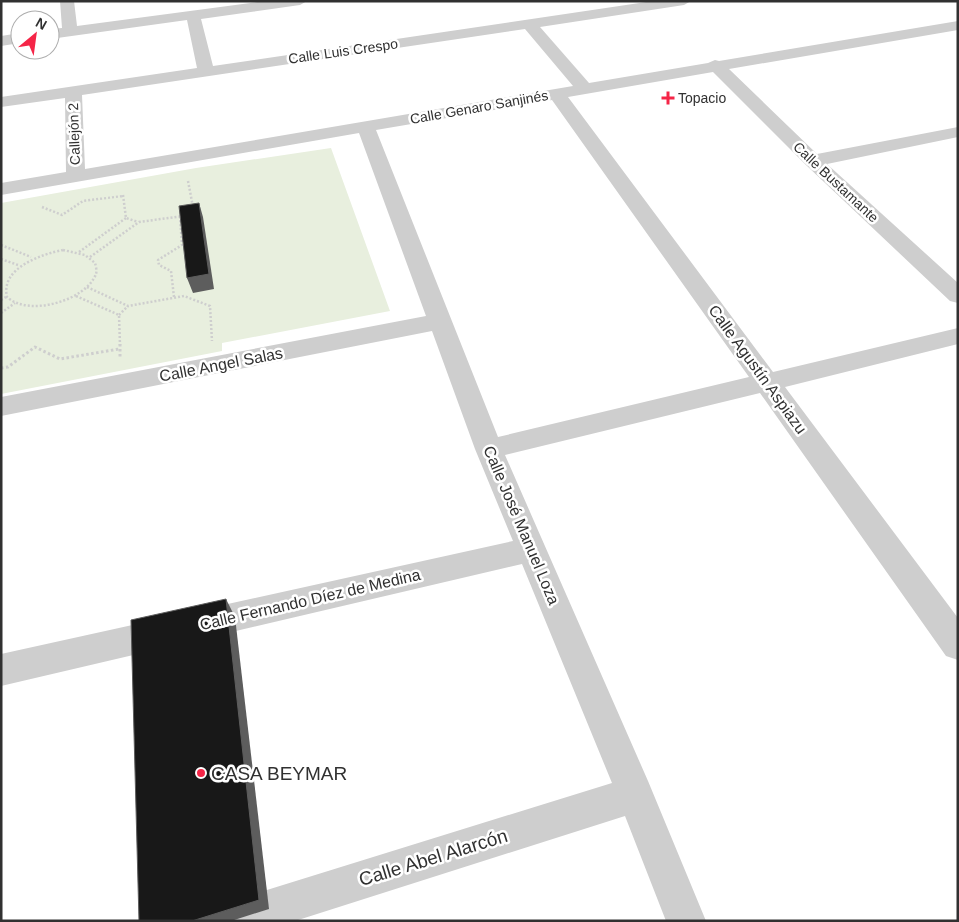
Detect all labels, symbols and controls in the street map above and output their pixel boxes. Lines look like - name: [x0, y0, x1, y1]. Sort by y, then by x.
- north arrow: [10, 10, 60, 60]
- text: N: [33, 14, 50, 33]
- street label: Calle Luis Crespo: [287, 35, 399, 67]
- street label: Calle Genaro Sanjinés: [409, 87, 549, 127]
- place label: Topacio: [678, 90, 726, 106]
- marker: Topacio: [662, 92, 674, 104]
- street label: Callejón 2: [65, 102, 83, 165]
- street label: Calle Bustamante: [790, 138, 882, 226]
- street label: Calle Agustín Aspiazu: [705, 302, 810, 437]
- street label: Calle Angel Salas: [158, 344, 284, 385]
- street label: Calle José Manuel Loza: [480, 443, 563, 607]
- street label: Calle Fernando Díez de Medina: [198, 566, 422, 633]
- place label: CASA BEYMAR: [211, 763, 347, 784]
- marker: CASA BEYMAR: [195, 767, 207, 779]
- street label: Calle Abel Alarcón: [356, 825, 510, 890]

